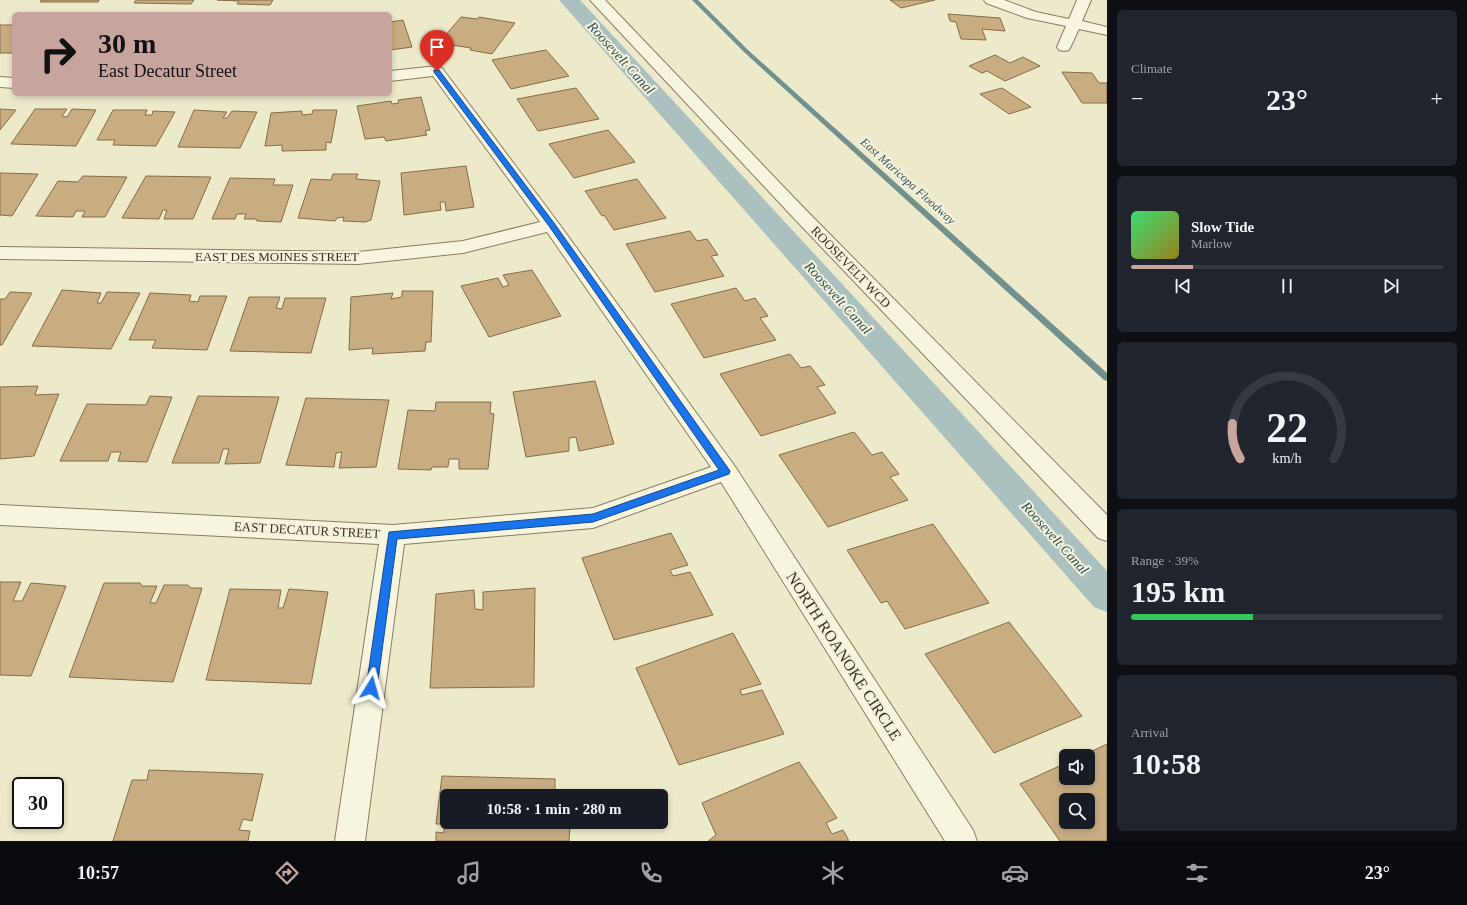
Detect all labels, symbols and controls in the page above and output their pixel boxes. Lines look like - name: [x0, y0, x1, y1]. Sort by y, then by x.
- water label: Roosevelt Canal: [584, 18, 657, 97]
- icon: right: [32, 28, 84, 80]
- text: 30 m: [98, 28, 156, 59]
- pin: [420, 30, 454, 71]
- icon: arrive: [426, 36, 448, 58]
- text: East Decatur Street: [98, 61, 237, 81]
- text: Climate: [1131, 61, 1172, 76]
- text: 23°: [1266, 83, 1308, 116]
- text: −: [1131, 86, 1143, 111]
- text: +: [1431, 86, 1443, 111]
- water label: East Maricopa Floodway: [857, 134, 959, 228]
- text: Slow Tide: [1191, 219, 1254, 235]
- street label: ROOSEVELT WCD: [808, 223, 894, 311]
- text: Marlow: [1191, 236, 1232, 251]
- street label: EAST DES MOINES STREET: [195, 249, 359, 264]
- water label: Roosevelt Canal: [801, 258, 874, 337]
- icon: previous: [1172, 275, 1194, 297]
- icon: pause: [1276, 275, 1298, 297]
- icon: next: [1380, 275, 1402, 297]
- text: 22: [1266, 404, 1308, 450]
- text: km/h: [1272, 449, 1302, 465]
- water label: Roosevelt Canal: [1018, 498, 1091, 577]
- street label: EAST DECATUR STREET: [234, 519, 381, 541]
- text: Range · 39%: [1131, 553, 1199, 568]
- street label: NORTH ROANOKE CIRCLE: [783, 569, 905, 743]
- text: 195 km: [1131, 575, 1225, 608]
- position arrow: [350, 667, 392, 709]
- text: Arrival: [1131, 725, 1169, 740]
- text: 10:58: [1131, 747, 1201, 780]
- map controls: [1059, 749, 1095, 829]
- button: sound: [1059, 749, 1095, 785]
- speed limit sign: 30: [12, 777, 64, 829]
- button: search: [1059, 793, 1095, 829]
- text: 10:58 · 1 min · 280 m: [487, 801, 622, 817]
- icon: directions: [273, 859, 301, 887]
- icon: music: [455, 859, 483, 887]
- icon: phone: [637, 859, 665, 887]
- icon: climate: [819, 859, 847, 887]
- icon: car: [1001, 859, 1029, 887]
- icon: filters: [1183, 859, 1211, 887]
- text: 10:57: [77, 863, 119, 883]
- text: 23°: [1365, 863, 1390, 883]

